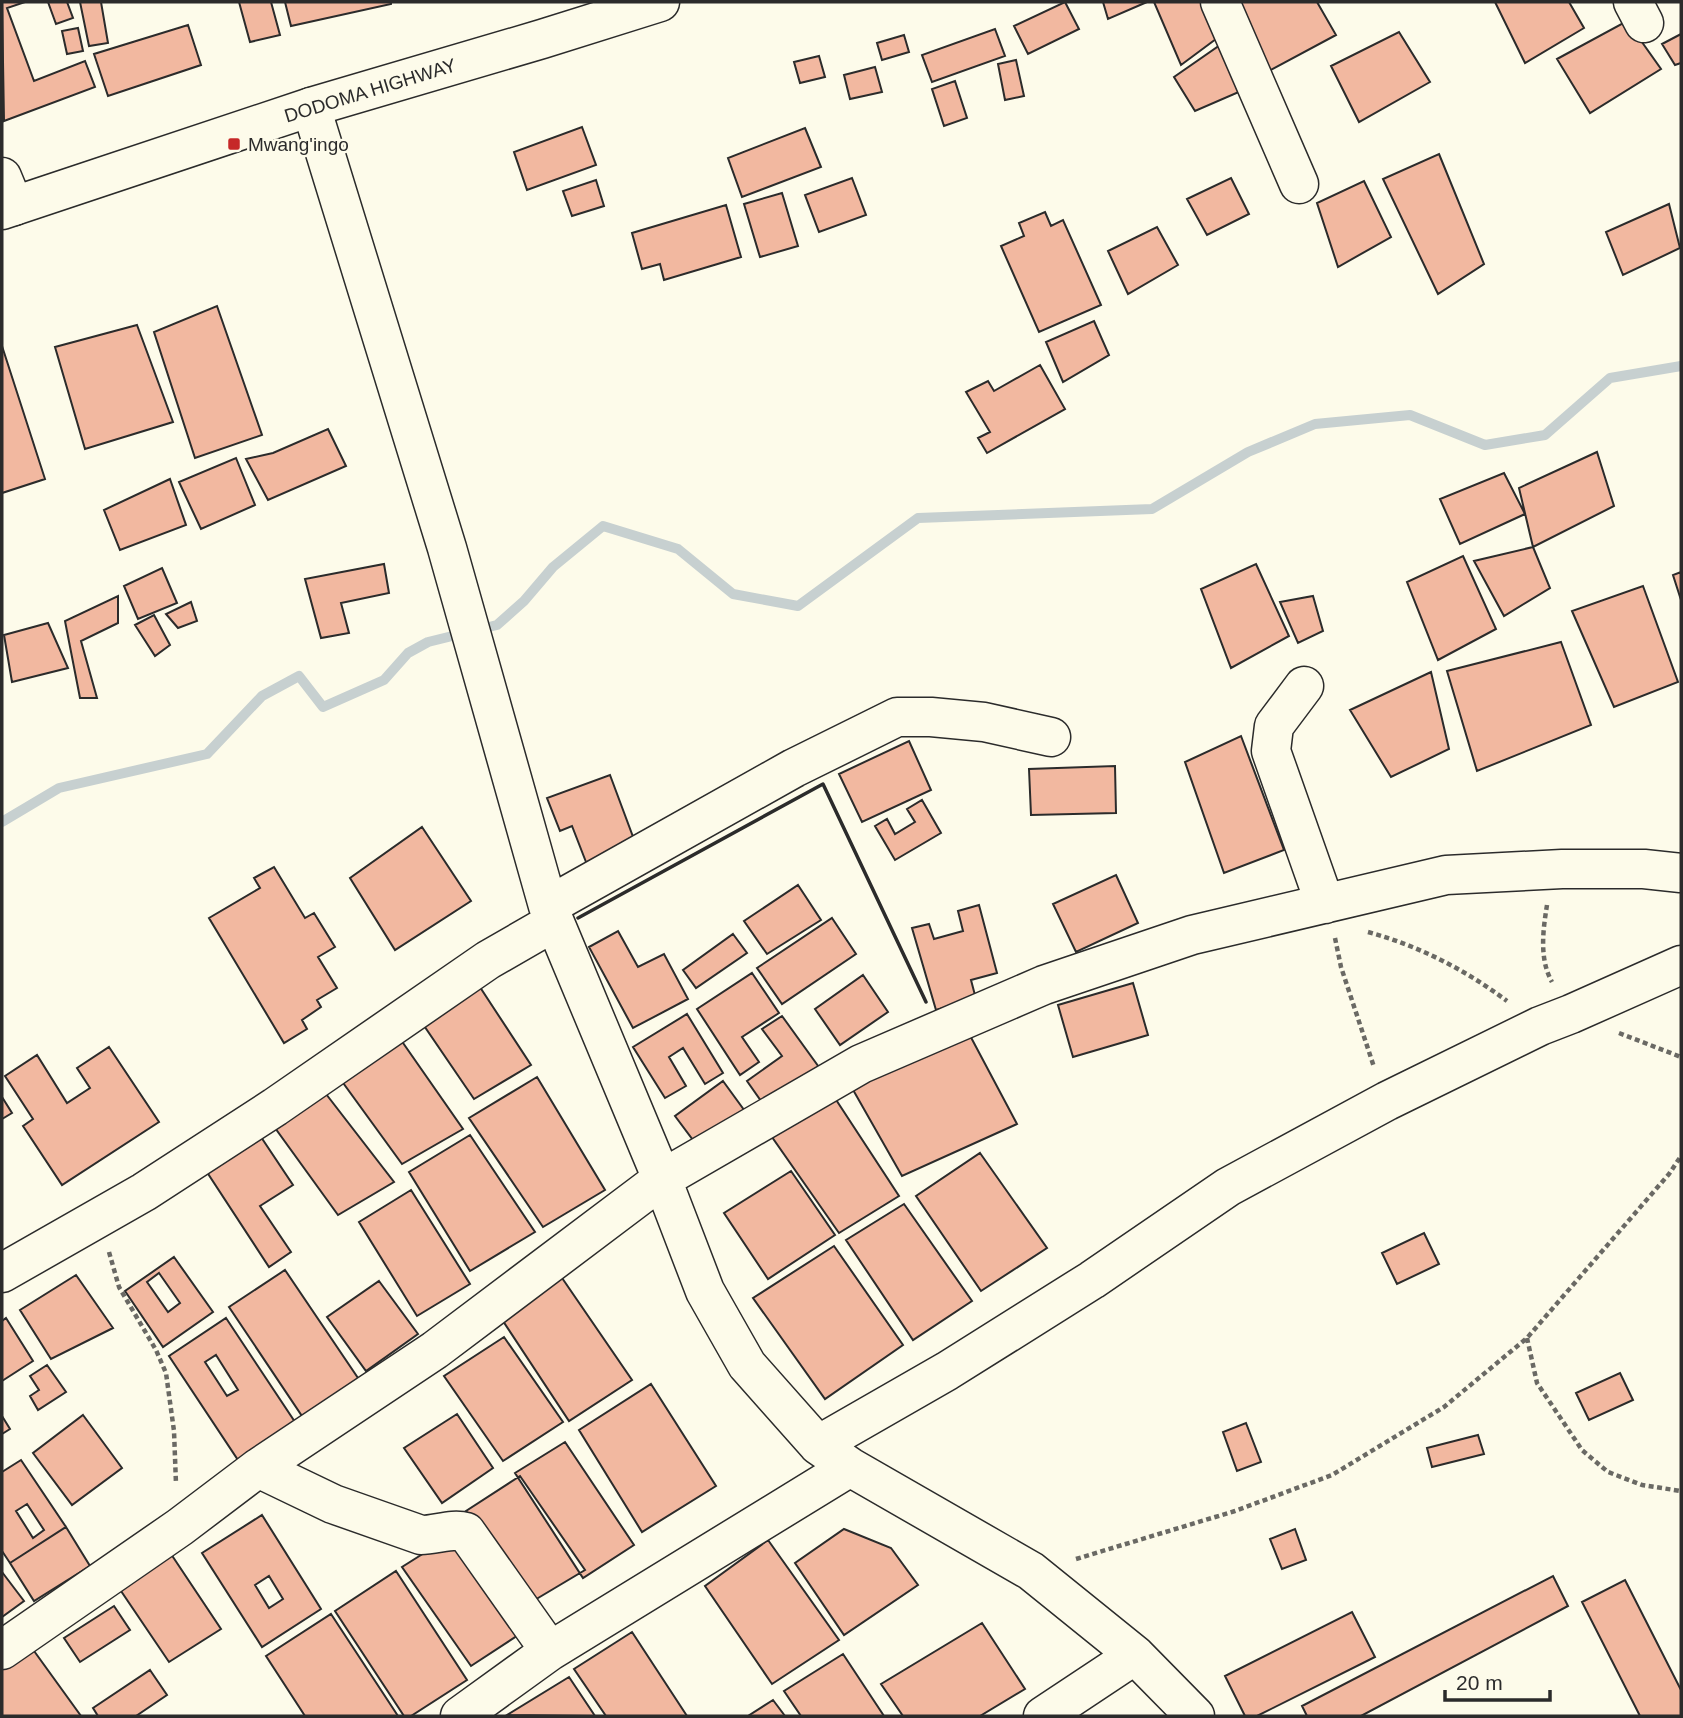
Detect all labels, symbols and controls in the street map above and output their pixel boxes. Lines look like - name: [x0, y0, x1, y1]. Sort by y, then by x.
- street label: DODOMA HIGHWAY: [282, 54, 459, 127]
- place label: Mwang'ingo: [248, 134, 349, 155]
- marker: Mwang'ingo: [226, 136, 242, 152]
- scale bar: [1445, 1658, 1550, 1702]
- text: 20 m: [1456, 1671, 1503, 1694]

